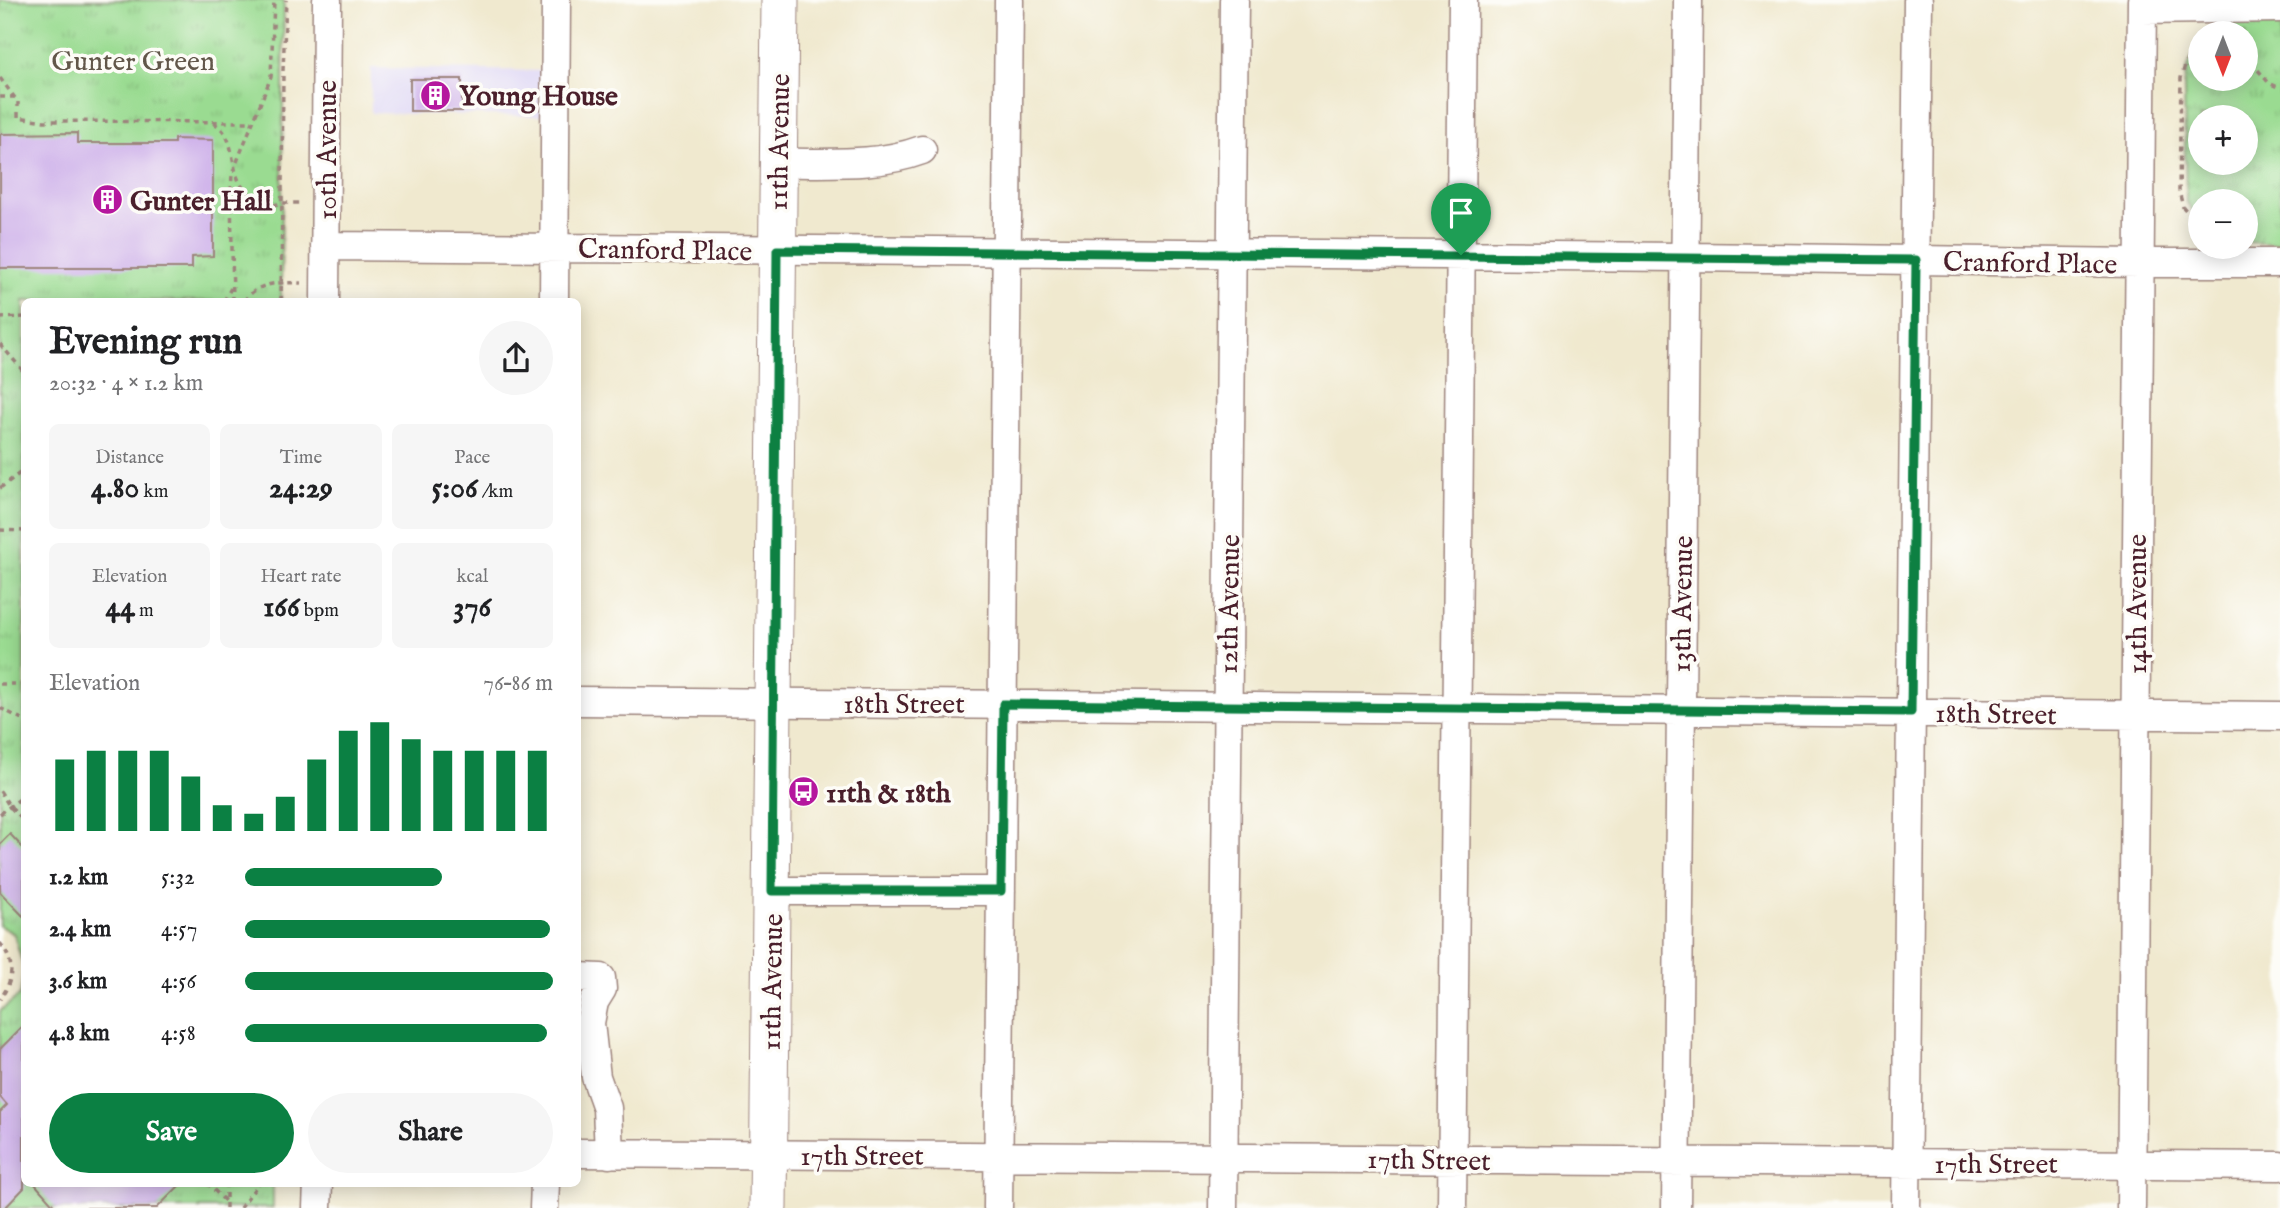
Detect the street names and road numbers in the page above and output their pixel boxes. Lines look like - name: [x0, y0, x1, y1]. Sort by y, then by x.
- street label: 11th Avenue: [762, 73, 799, 211]
- street label: 10th Avenue: [311, 80, 346, 220]
- street label: Cranford Place: [577, 232, 753, 271]
- street label: Cranford Place: [1942, 245, 2118, 284]
- street label: 12th Avenue: [1212, 534, 1249, 674]
- street label: 14th Avenue: [2121, 534, 2156, 674]
- street label: 13th Avenue: [1665, 535, 1702, 673]
- street label: 18th Street: [843, 688, 965, 723]
- street label: 18th Street: [1935, 697, 2057, 734]
- street label: 11th Avenue: [755, 913, 792, 1051]
- street label: 17th Street: [800, 1140, 924, 1175]
- street label: 17th Street: [1367, 1143, 1491, 1180]
- street label: 17th Street: [1934, 1148, 2058, 1183]

